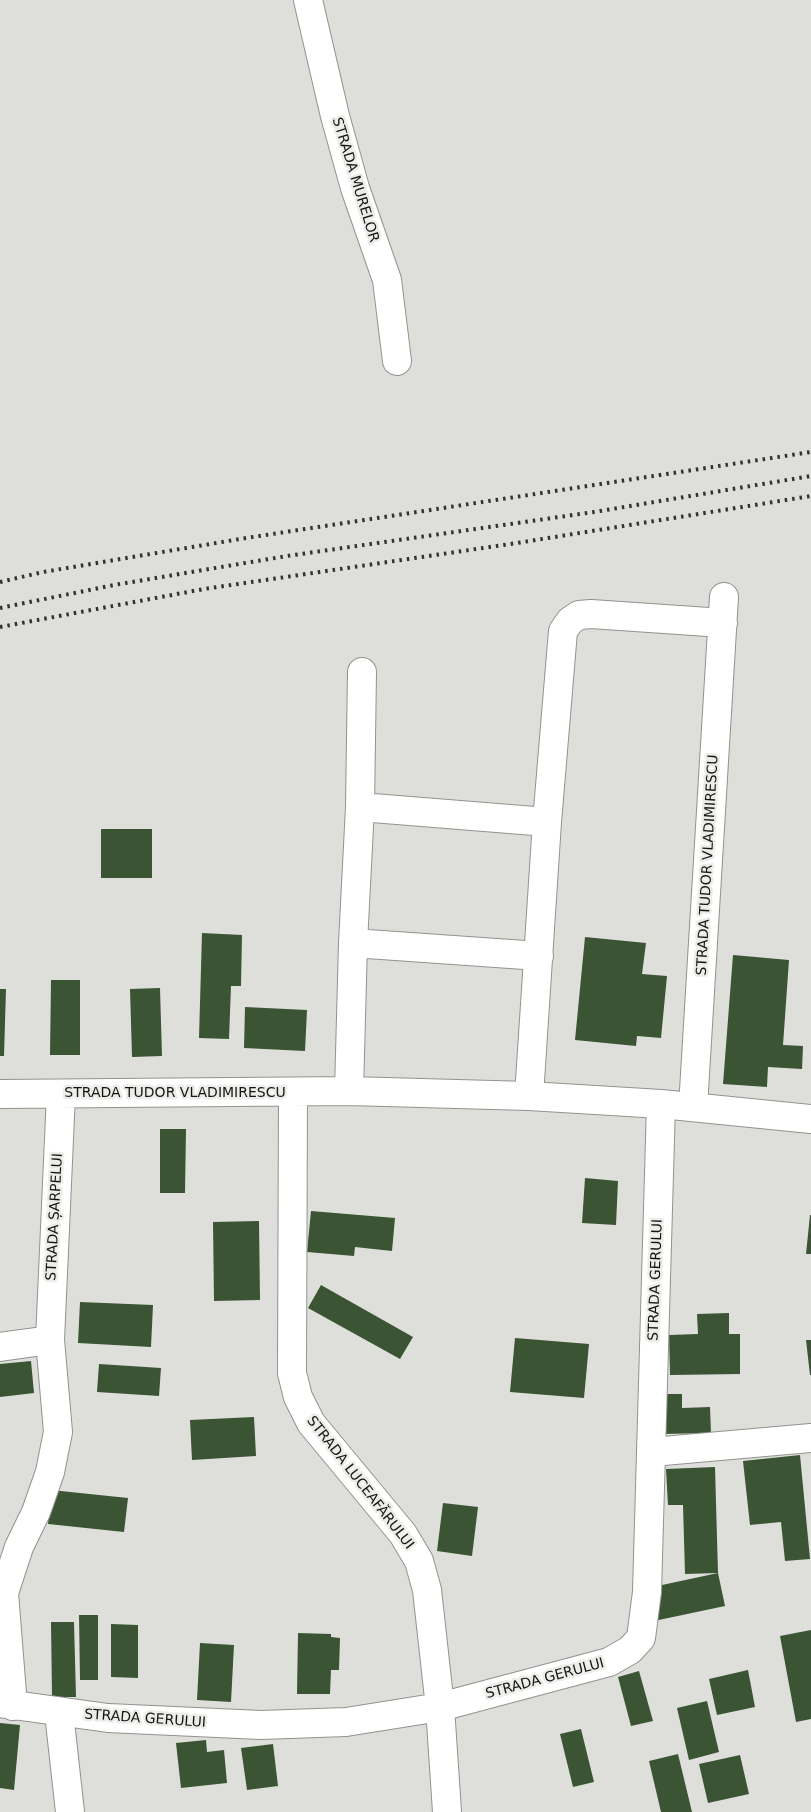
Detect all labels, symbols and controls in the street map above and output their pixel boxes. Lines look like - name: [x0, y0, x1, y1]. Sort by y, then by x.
- street label: STRADA MURELOR: [328, 116, 382, 244]
- street label: STRADA TUDOR VLADIMIRESCU: [694, 754, 722, 976]
- street label: STRADA TUDOR VLADIMIRESCU: [64, 1085, 286, 1101]
- street label: STRADA ȘARPELUI: [43, 1153, 67, 1281]
- street label: STRADA GERULUI: [645, 1219, 667, 1341]
- street label: STRADA LUCEAFĂRULUI: [303, 1413, 417, 1553]
- street label: STRADA GERULUI: [484, 1655, 606, 1703]
- street label: STRADA GERULUI: [84, 1706, 206, 1732]

